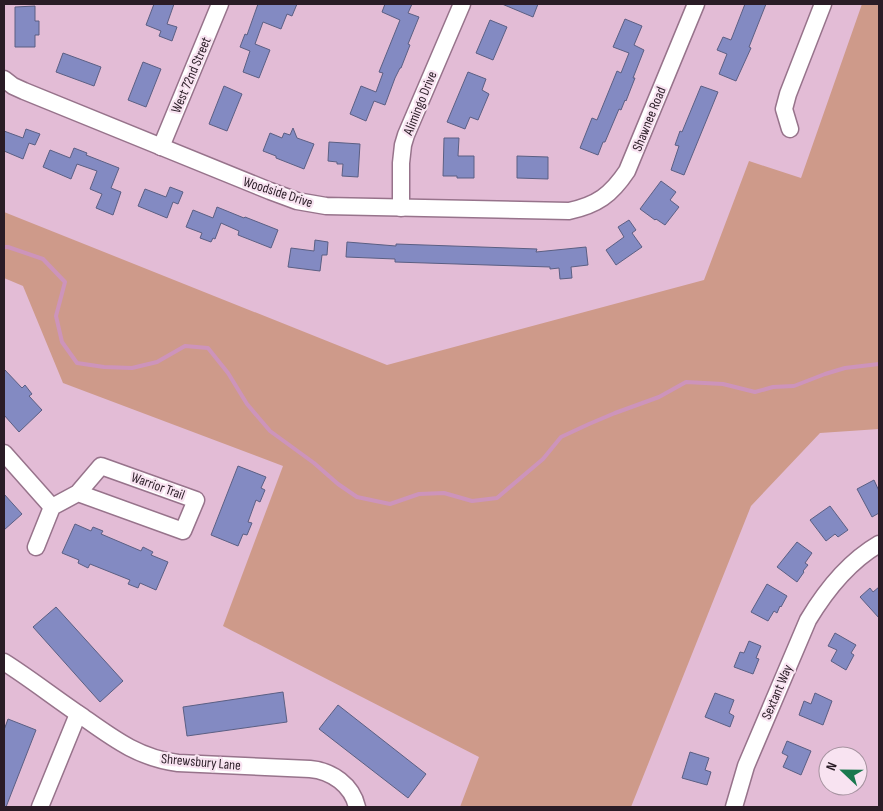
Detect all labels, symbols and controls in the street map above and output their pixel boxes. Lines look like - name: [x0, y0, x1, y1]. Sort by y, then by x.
- street label: West 72nd Street: [167, 34, 215, 116]
- street label: Alimingo Drive: [399, 69, 440, 138]
- street label: Shawnee Road: [628, 84, 670, 154]
- street label: Woodside Drive: [241, 173, 315, 211]
- street label: Warrior Trail: [129, 468, 187, 504]
- street label: Sextant Way: [758, 661, 796, 722]
- north arrow: [818, 746, 868, 796]
- street label: Shrewsbury Lane: [160, 750, 242, 774]
- text: N: [822, 760, 841, 773]

